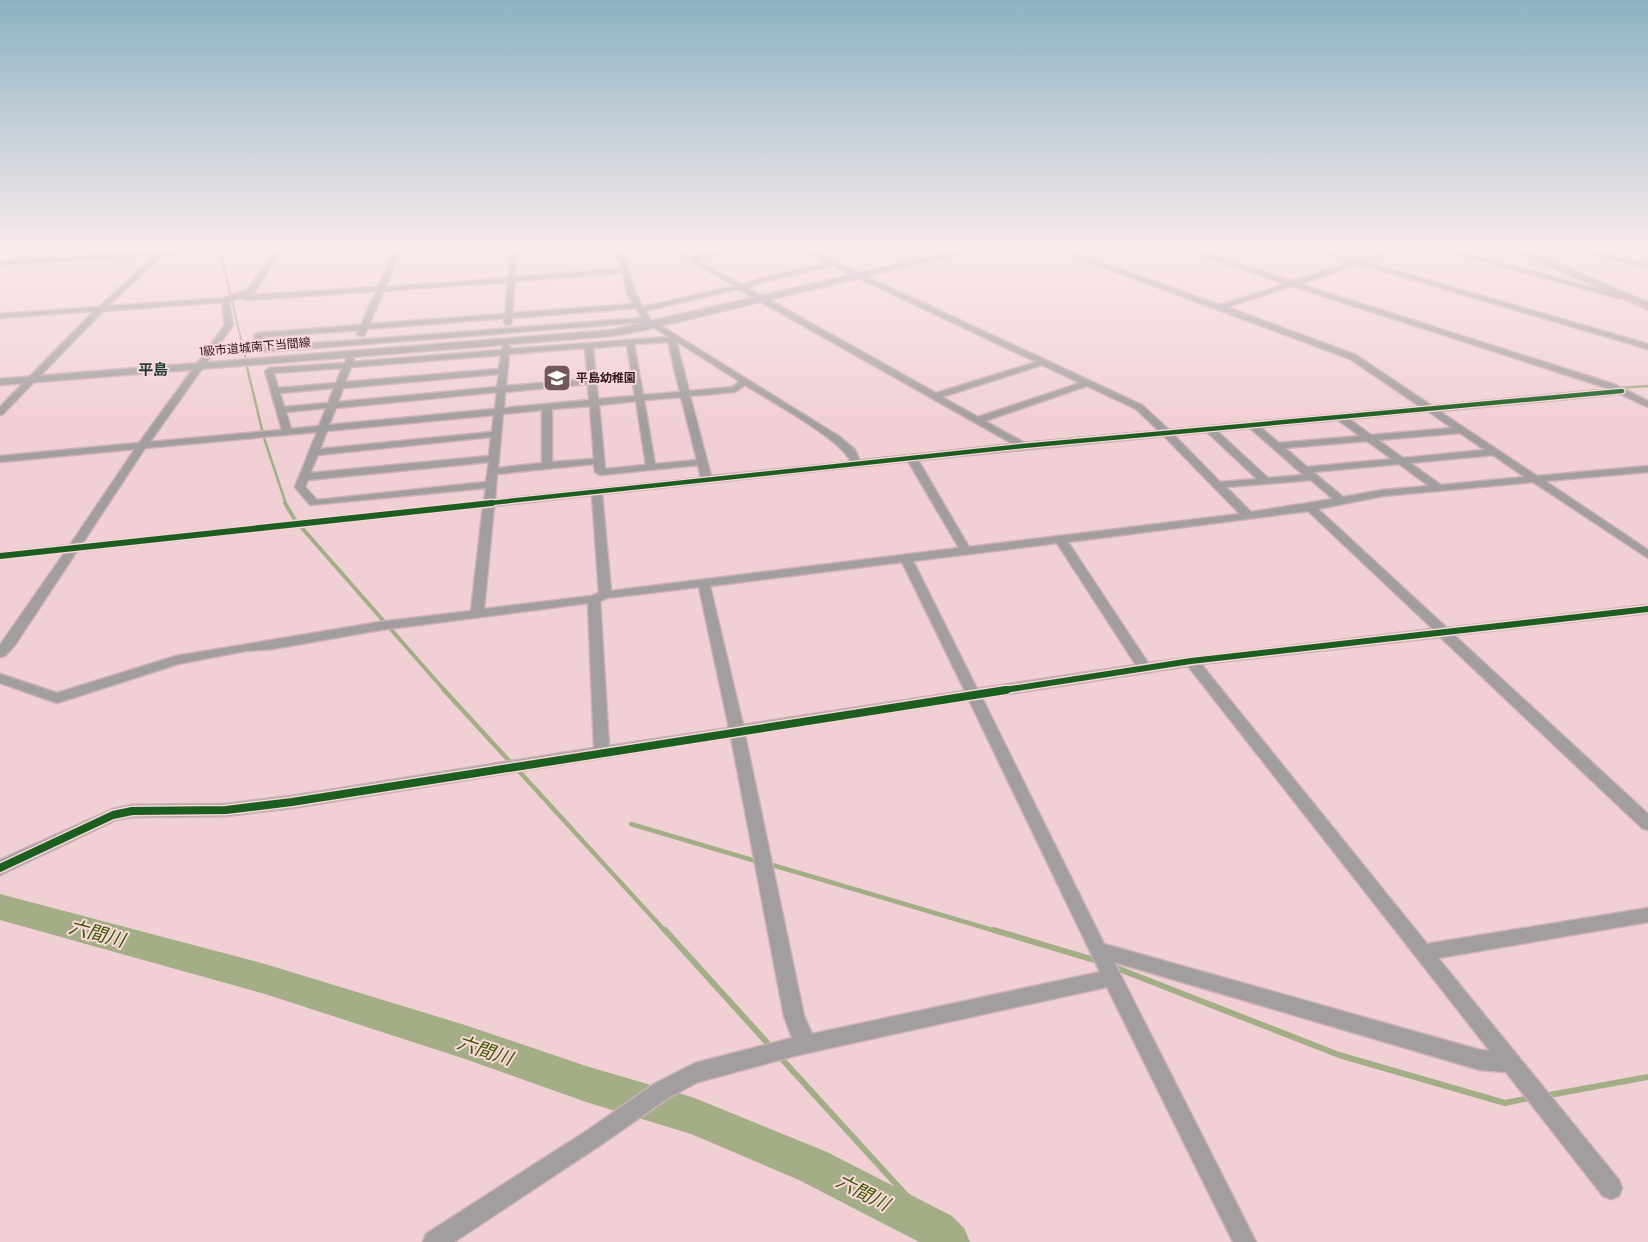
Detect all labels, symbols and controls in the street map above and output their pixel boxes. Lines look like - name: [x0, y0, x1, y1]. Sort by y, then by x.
- street label: 1級市道城南下当間線: [199, 334, 311, 360]
- district label: 平島: [138, 360, 168, 380]
- school or university icon: 平島幼稚園: [542, 363, 572, 393]
- place label: 平島幼稚園: [576, 370, 636, 386]
- water label: 六間川: [66, 914, 130, 953]
- water label: 六間川: [454, 1030, 518, 1072]
- water label: 六間川: [832, 1168, 896, 1217]

